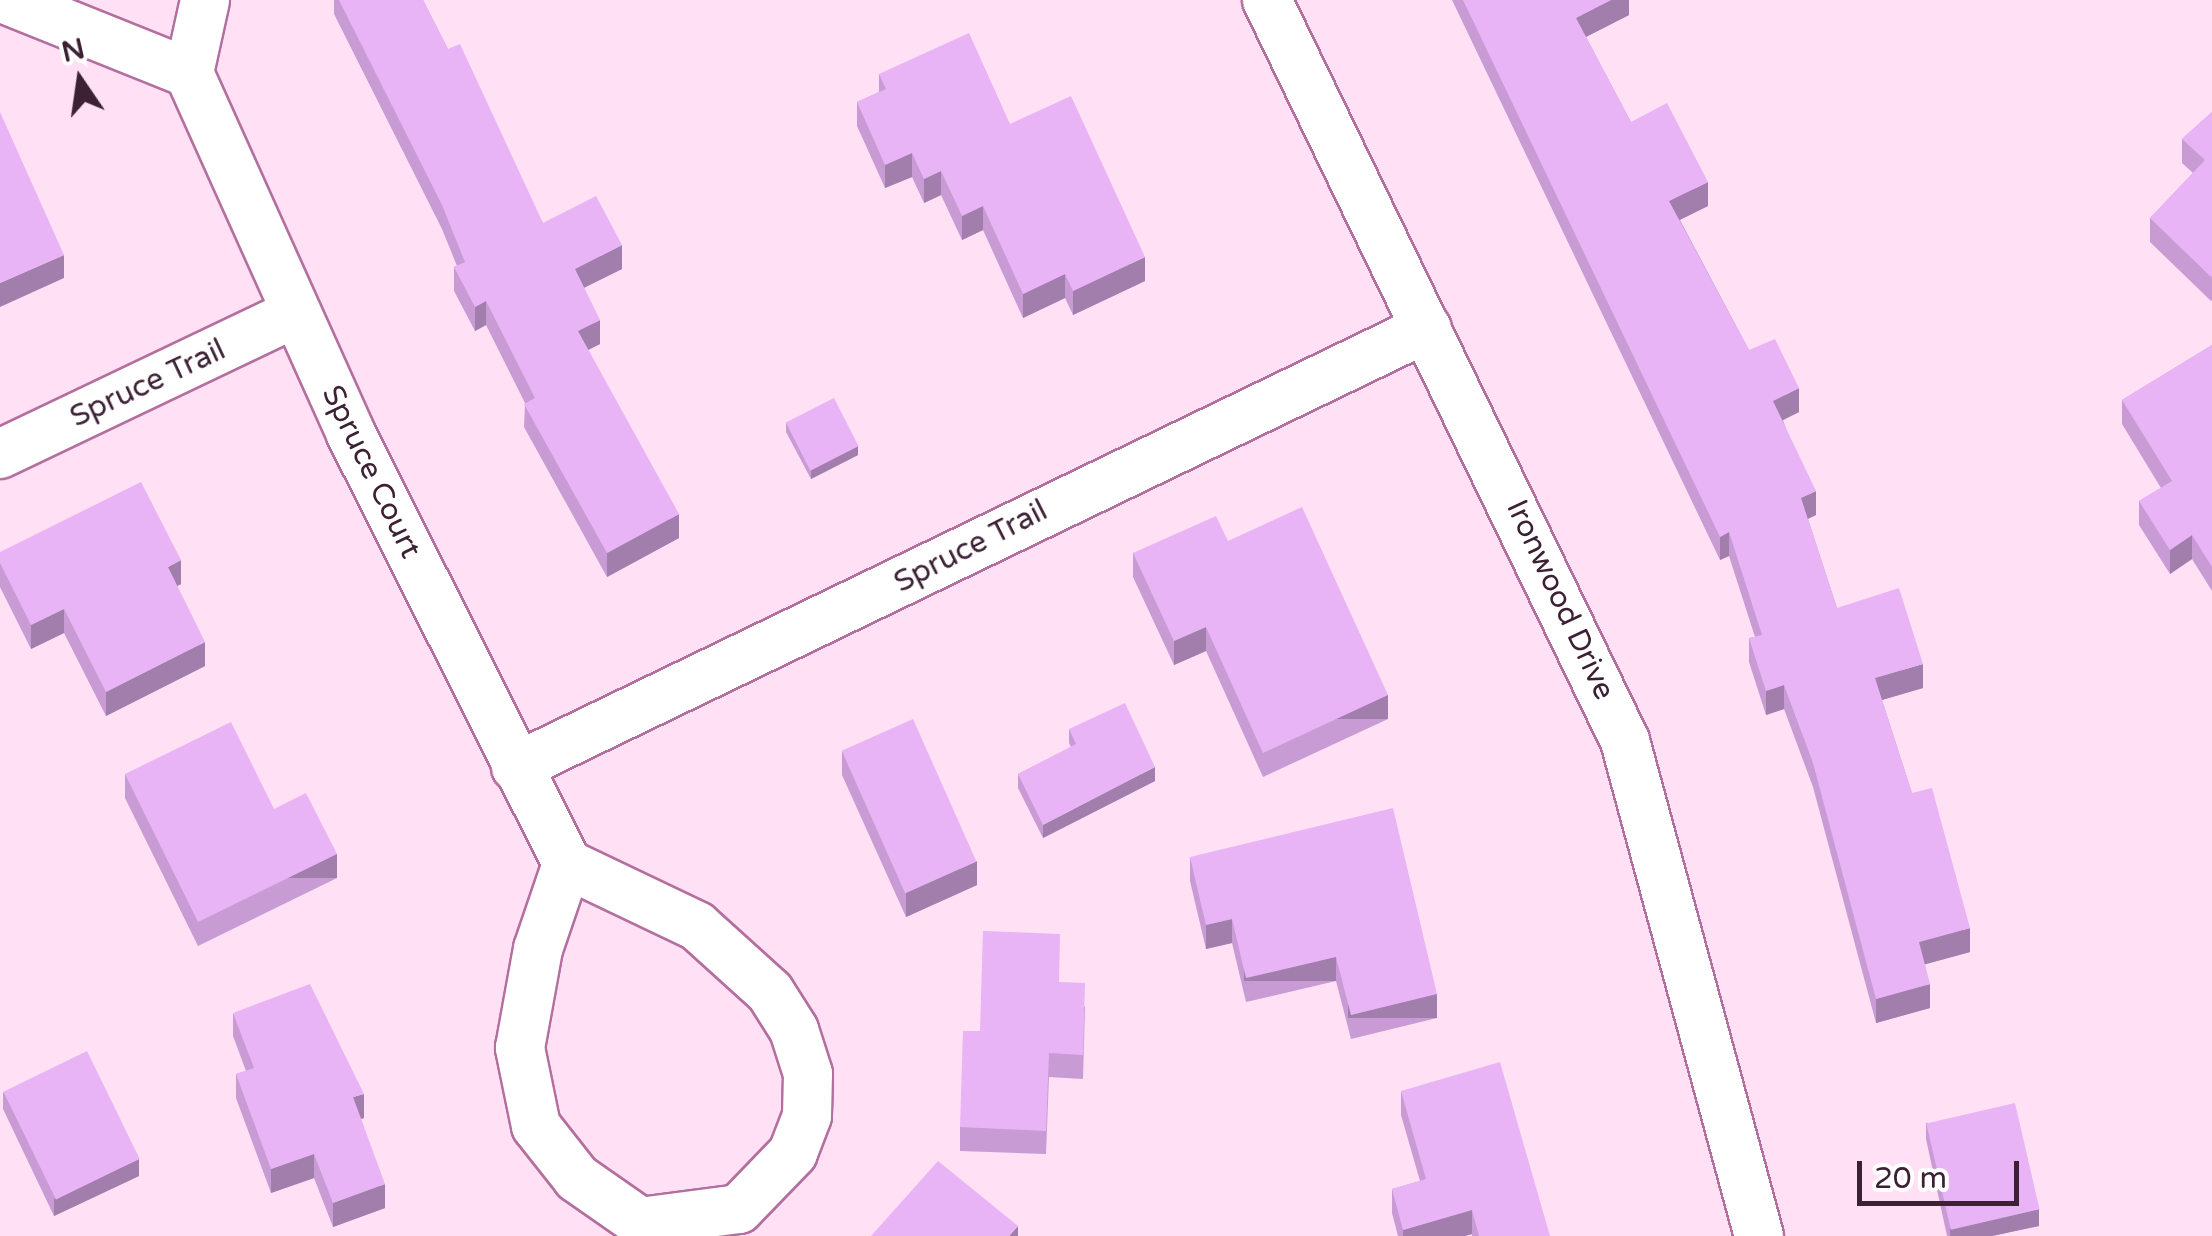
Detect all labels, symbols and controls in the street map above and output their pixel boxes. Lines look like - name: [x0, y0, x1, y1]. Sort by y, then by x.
- north arrow: [30, 30, 130, 130]
- text: N: [58, 32, 88, 70]
- street label: Spruce Trail: [65, 332, 231, 436]
- street label: Spruce Court: [314, 380, 428, 564]
- street label: Spruce Trail: [888, 493, 1054, 601]
- street label: Ironwood Drive: [1498, 494, 1622, 706]
- scale bar: [1862, 1141, 2024, 1203]
- text: 20 m: [1874, 1160, 1947, 1197]

